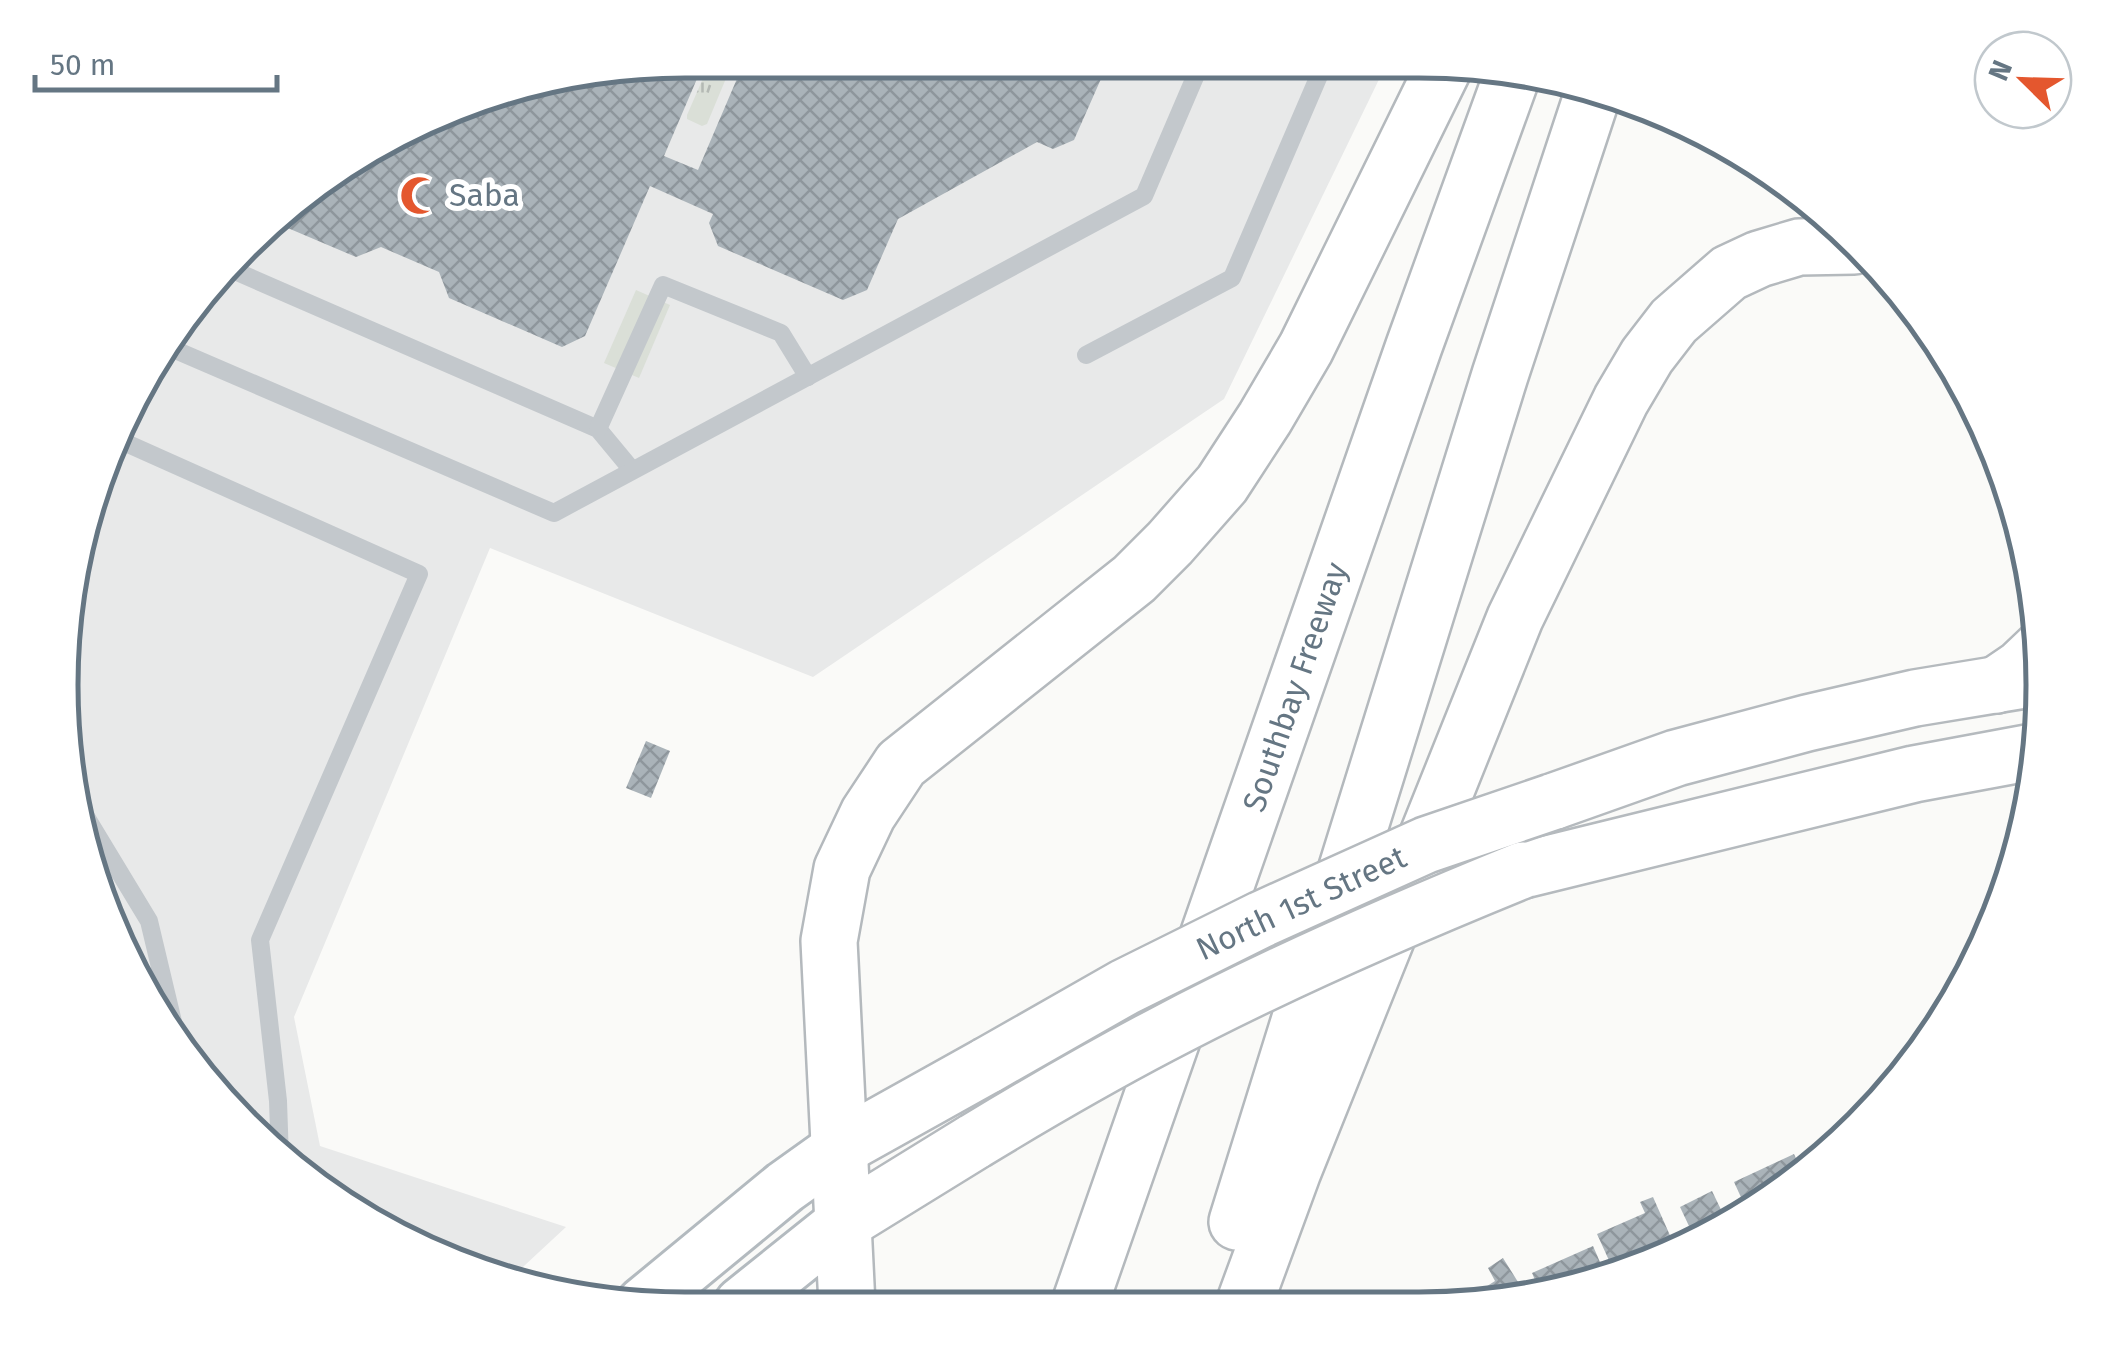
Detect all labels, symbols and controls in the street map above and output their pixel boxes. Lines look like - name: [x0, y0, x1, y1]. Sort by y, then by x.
- scale bar: [35, 30, 278, 92]
- north arrow: [1973, 30, 2073, 130]
- text: 50 m: [50, 47, 115, 83]
- text: N: [1982, 55, 2019, 85]
- mosque icon: Saba: [398, 174, 440, 216]
- place label: Saba: [449, 176, 520, 214]
- street label: Southbay Freeway: [1235, 557, 1356, 817]
- street label: North 1st Street: [1190, 838, 1412, 968]

